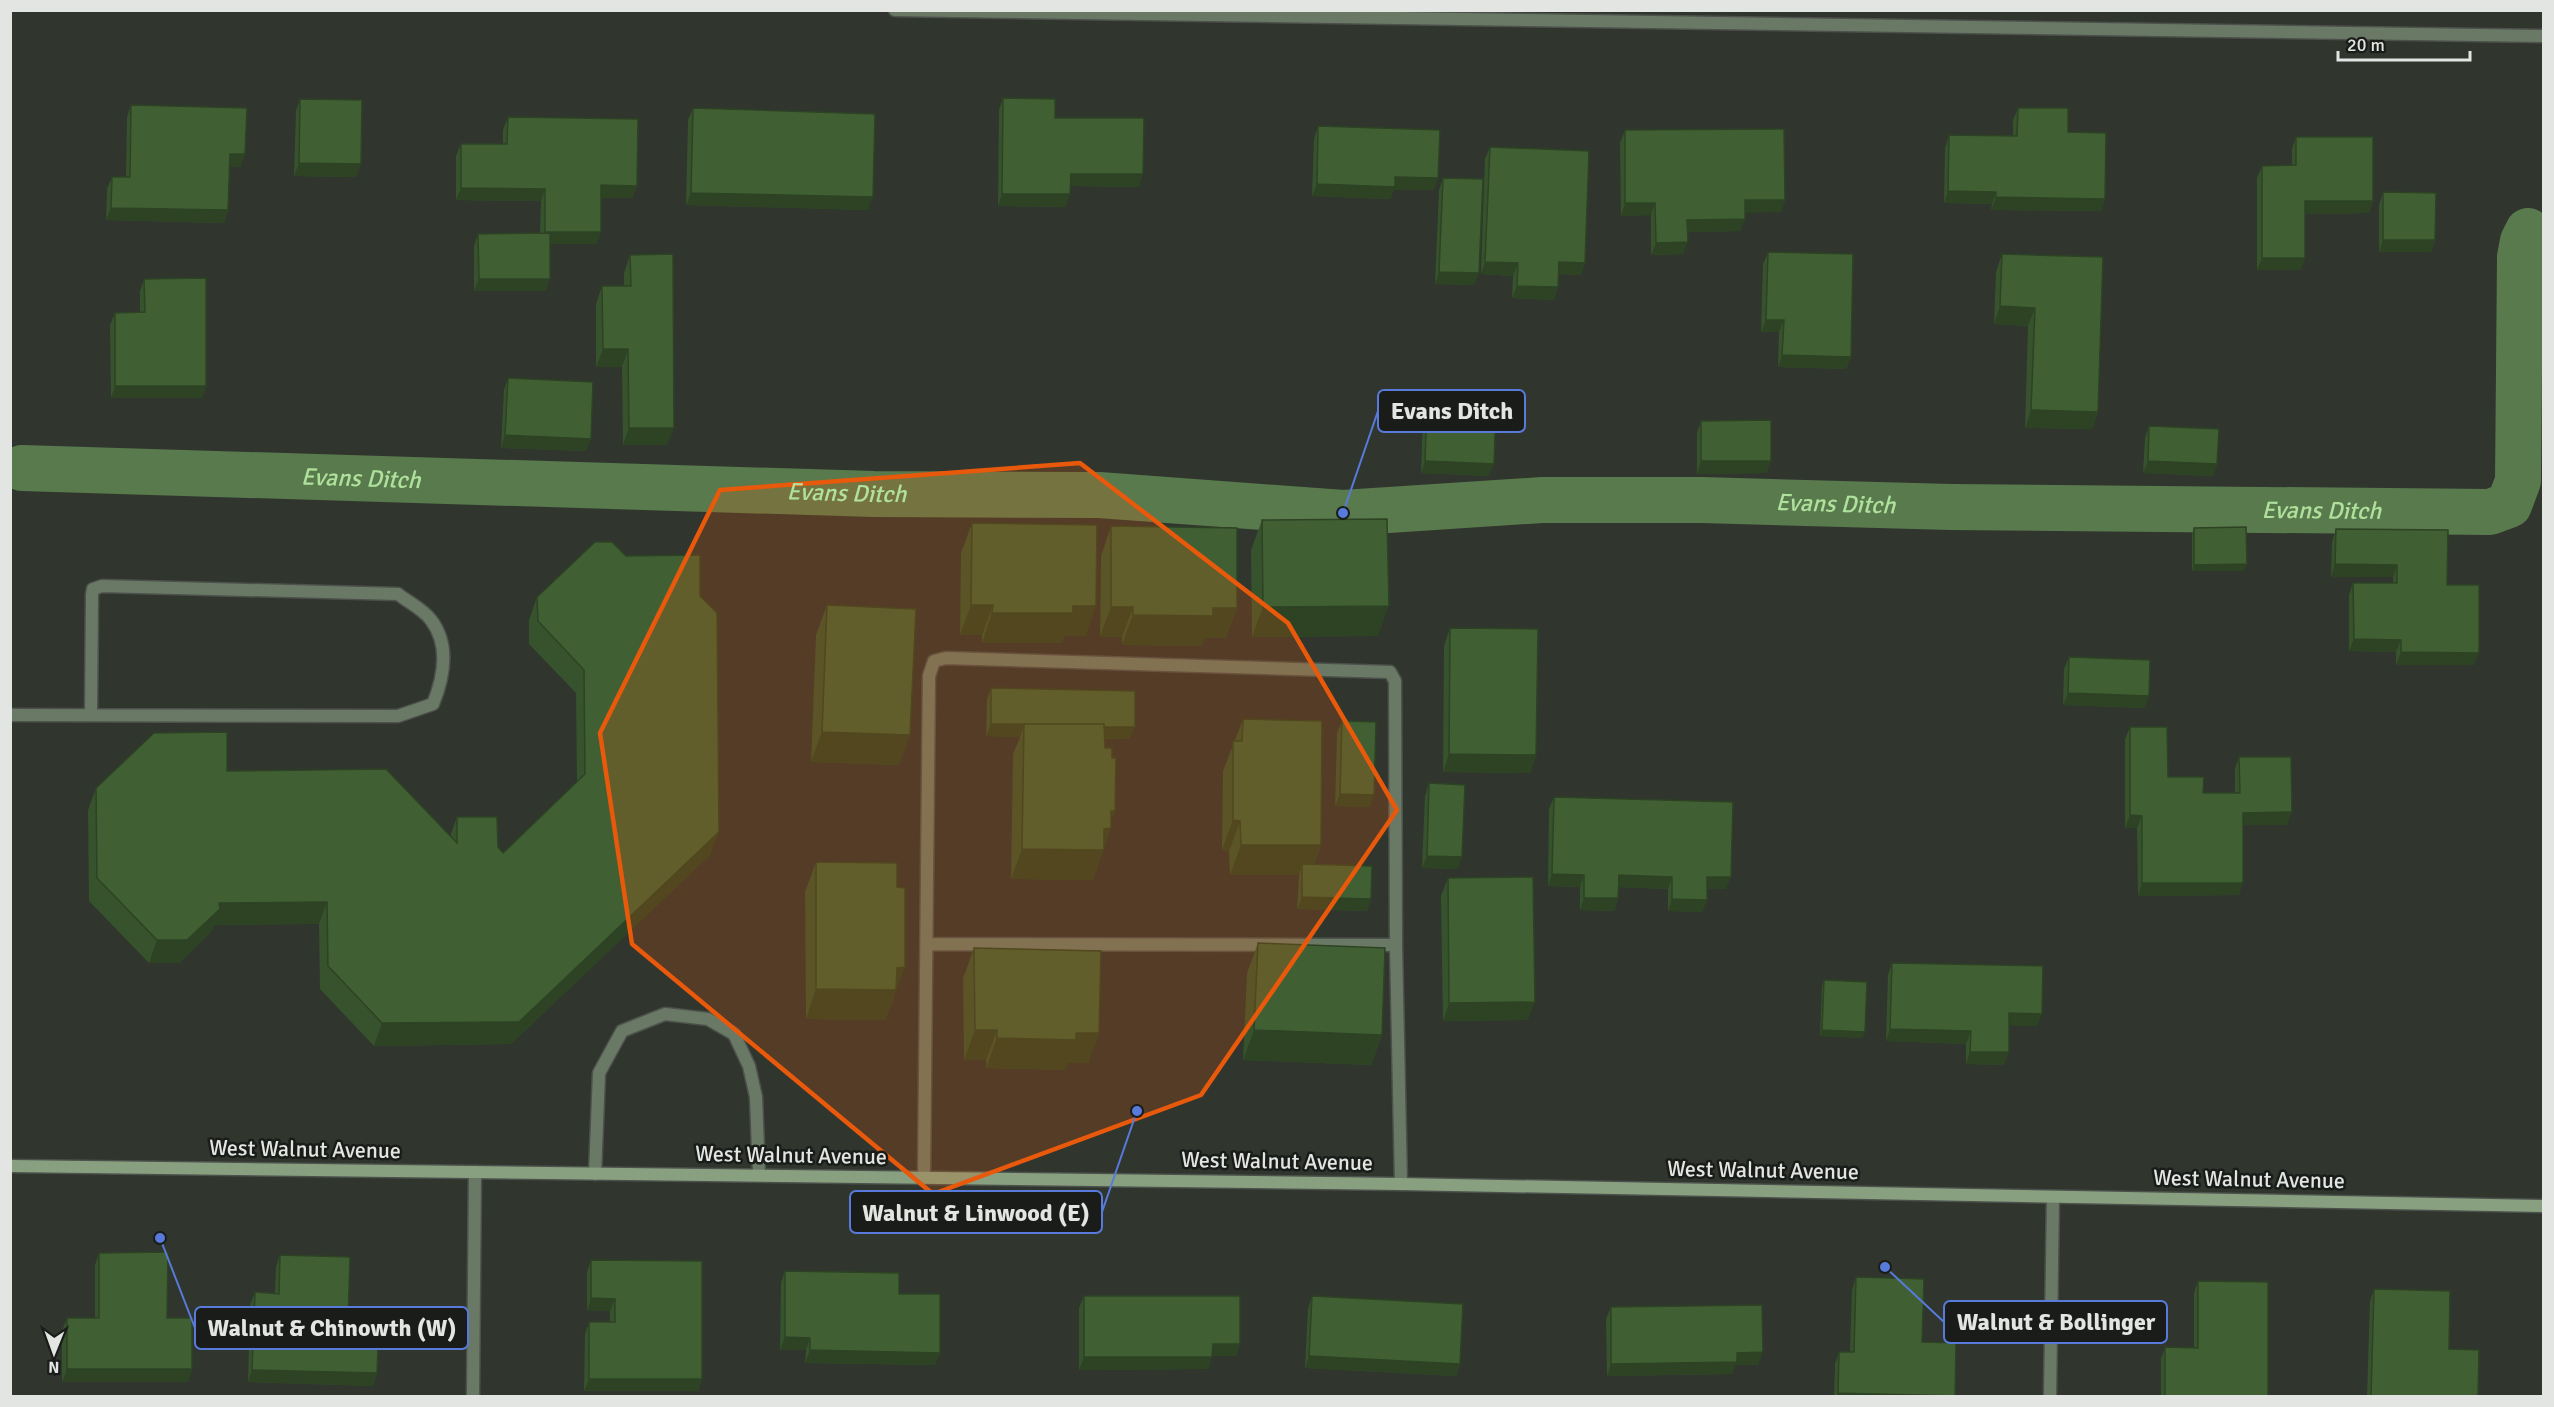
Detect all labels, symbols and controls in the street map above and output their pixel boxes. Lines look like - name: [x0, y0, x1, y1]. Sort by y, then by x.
- scale bar: [2338, 24, 2470, 62]
- text: 20 m: [2347, 34, 2385, 56]
- callout: Evans Ditch: [1378, 390, 1525, 432]
- text: Evans Ditch: [1391, 396, 1513, 426]
- water label: Evans Ditch: [301, 462, 422, 495]
- water label: Evans Ditch: [786, 476, 907, 509]
- water label: Evans Ditch: [1775, 487, 1897, 520]
- water label: Evans Ditch: [2261, 495, 2382, 526]
- street label: West Walnut Avenue: [209, 1134, 401, 1164]
- street label: West Walnut Avenue: [695, 1140, 887, 1170]
- street label: West Walnut Avenue: [1181, 1146, 1373, 1176]
- street label: West Walnut Avenue: [1667, 1155, 1859, 1185]
- street label: West Walnut Avenue: [2153, 1164, 2345, 1194]
- callout: Walnut & Linwood (E): [850, 1191, 1102, 1233]
- text: Walnut & Linwood (E): [862, 1198, 1090, 1228]
- callout: Walnut & Bollinger: [1944, 1301, 2167, 1343]
- callout: Walnut & Chinowth (W): [195, 1307, 468, 1349]
- text: Walnut & Bollinger: [1957, 1307, 2156, 1337]
- text: Walnut & Chinowth (W): [208, 1313, 456, 1343]
- north arrow: [24, 1323, 84, 1383]
- text: N: [48, 1357, 59, 1377]

